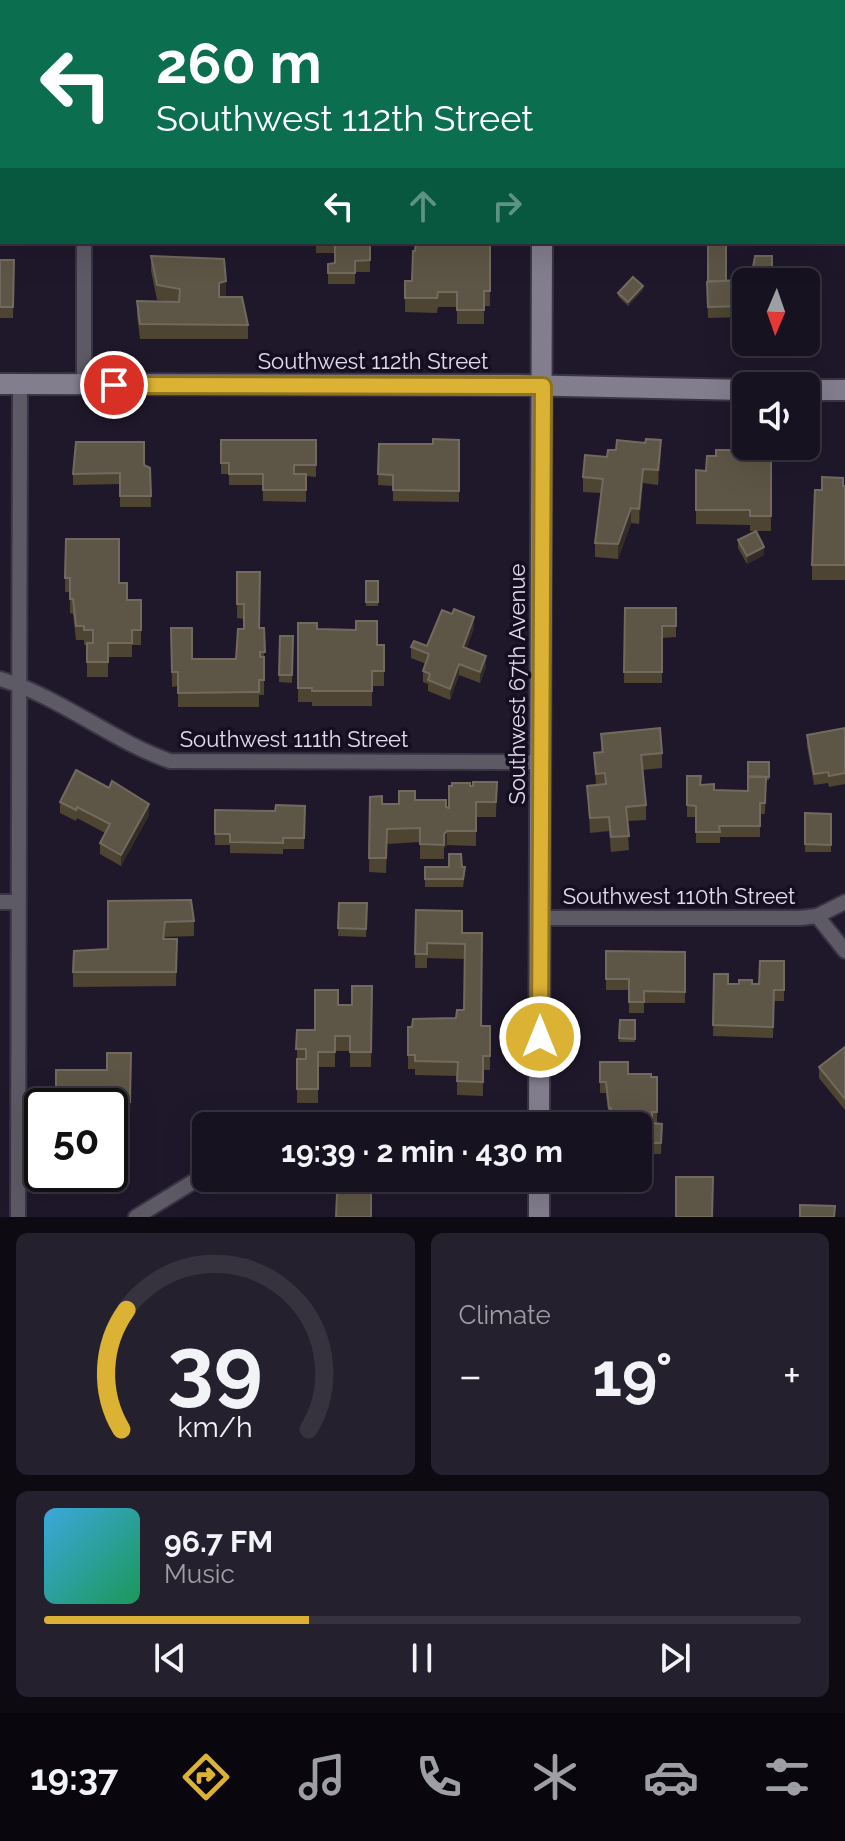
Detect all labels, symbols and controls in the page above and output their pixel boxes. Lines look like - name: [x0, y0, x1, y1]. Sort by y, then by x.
- text: 260 m: [156, 30, 322, 96]
- icon: left: [24, 32, 128, 136]
- text: Southwest 112th Street: [156, 97, 533, 139]
- icon: left: [317, 184, 361, 228]
- icon: ahead: [401, 184, 445, 228]
- icon: right: [485, 184, 529, 228]
- north arrow: [732, 268, 820, 356]
- map controls: [732, 268, 820, 460]
- street label: Southwest 112th Street: [258, 348, 489, 374]
- pin: [80, 351, 148, 419]
- icon: arrive: [92, 363, 136, 407]
- button: sound: [732, 372, 820, 460]
- street label: Southwest 67th Avenue: [504, 564, 530, 804]
- street label: Southwest 111th Street: [180, 726, 409, 752]
- street label: Southwest 110th Street: [563, 883, 796, 909]
- position arrow: [498, 995, 582, 1079]
- speed limit sign: 50: [24, 1088, 128, 1192]
- text: 19:39 · 2 min · 430 m: [281, 1134, 563, 1169]
- text: Climate: [459, 1300, 551, 1330]
- text: 39: [168, 1318, 263, 1415]
- text: 19°: [592, 1340, 673, 1410]
- text: −: [459, 1350, 482, 1401]
- text: +: [783, 1350, 801, 1401]
- text: km/h: [178, 1410, 253, 1444]
- text: 96.7 FM: [164, 1524, 273, 1559]
- text: Music: [164, 1559, 235, 1589]
- icon: previous: [148, 1636, 192, 1680]
- icon: pause: [400, 1636, 444, 1680]
- icon: next: [653, 1636, 697, 1680]
- icon: directions: [178, 1749, 234, 1805]
- icon: music: [294, 1749, 350, 1805]
- icon: phone: [411, 1749, 467, 1805]
- icon: climate: [527, 1749, 583, 1805]
- icon: car: [643, 1749, 699, 1805]
- icon: filters: [759, 1749, 815, 1805]
- text: 19:37: [30, 1756, 118, 1798]

